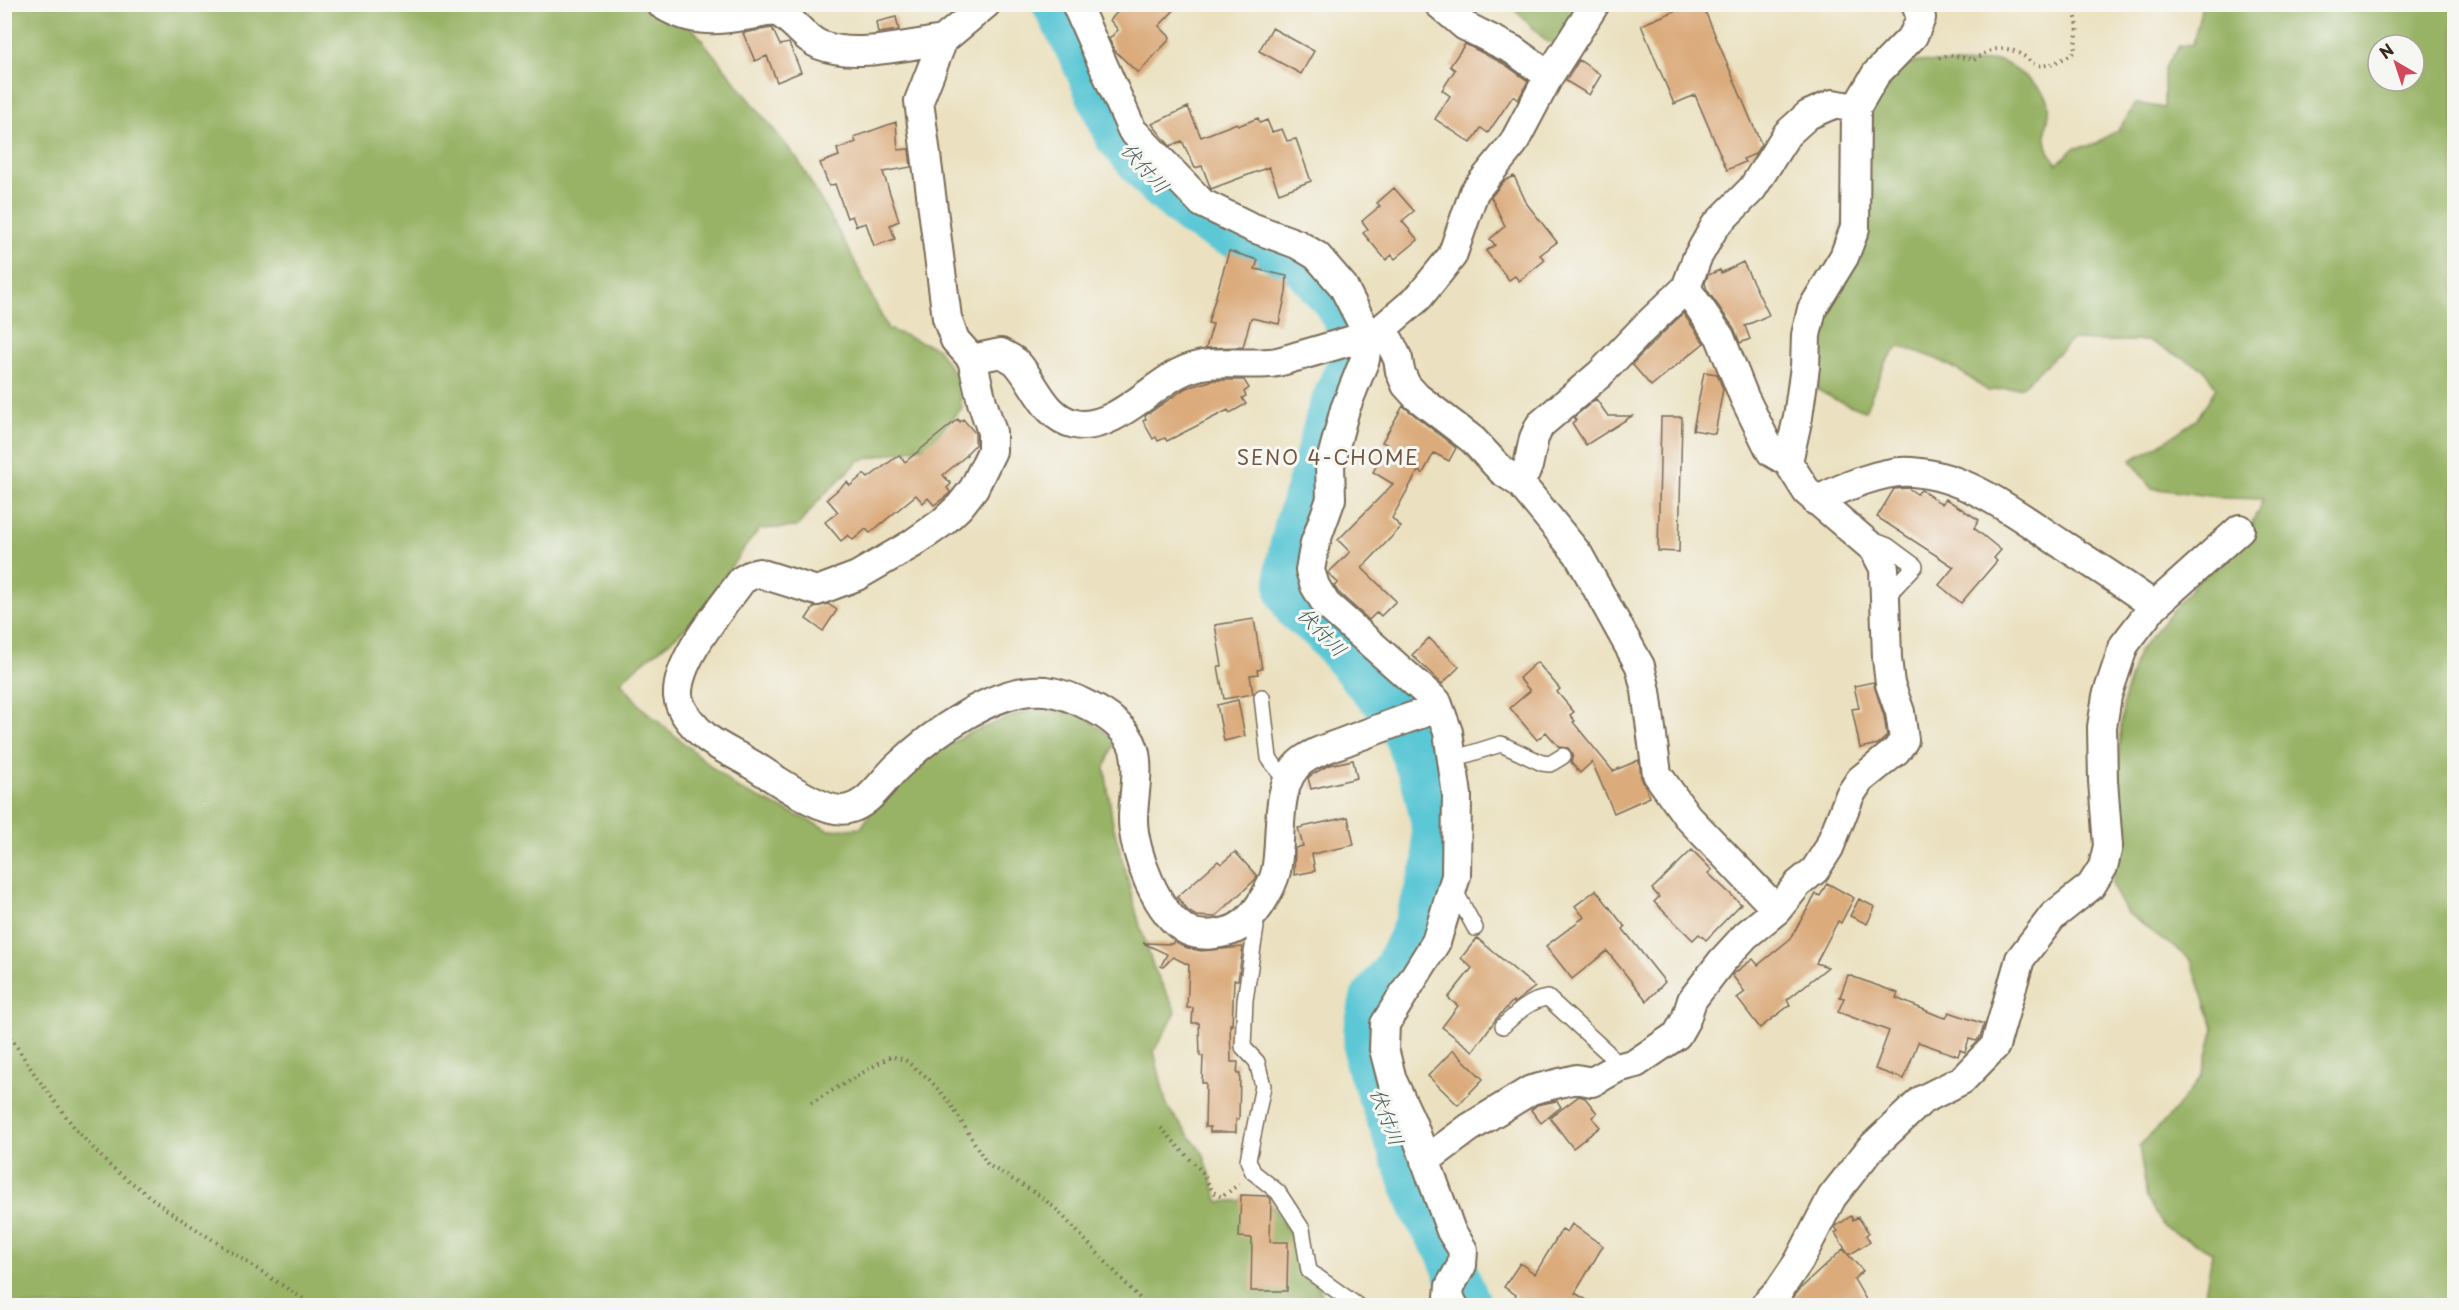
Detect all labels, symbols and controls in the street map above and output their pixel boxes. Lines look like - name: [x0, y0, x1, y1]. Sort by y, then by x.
- north arrow: [2366, 33, 2426, 93]
- text: N: [2373, 37, 2398, 64]
- water label: 伏付川: [1115, 135, 1177, 200]
- district label: SENO 4-CHOME: [1237, 442, 1419, 472]
- water label: 伏付川: [1291, 599, 1354, 663]
- water label: 伏付川: [1363, 1083, 1413, 1150]

